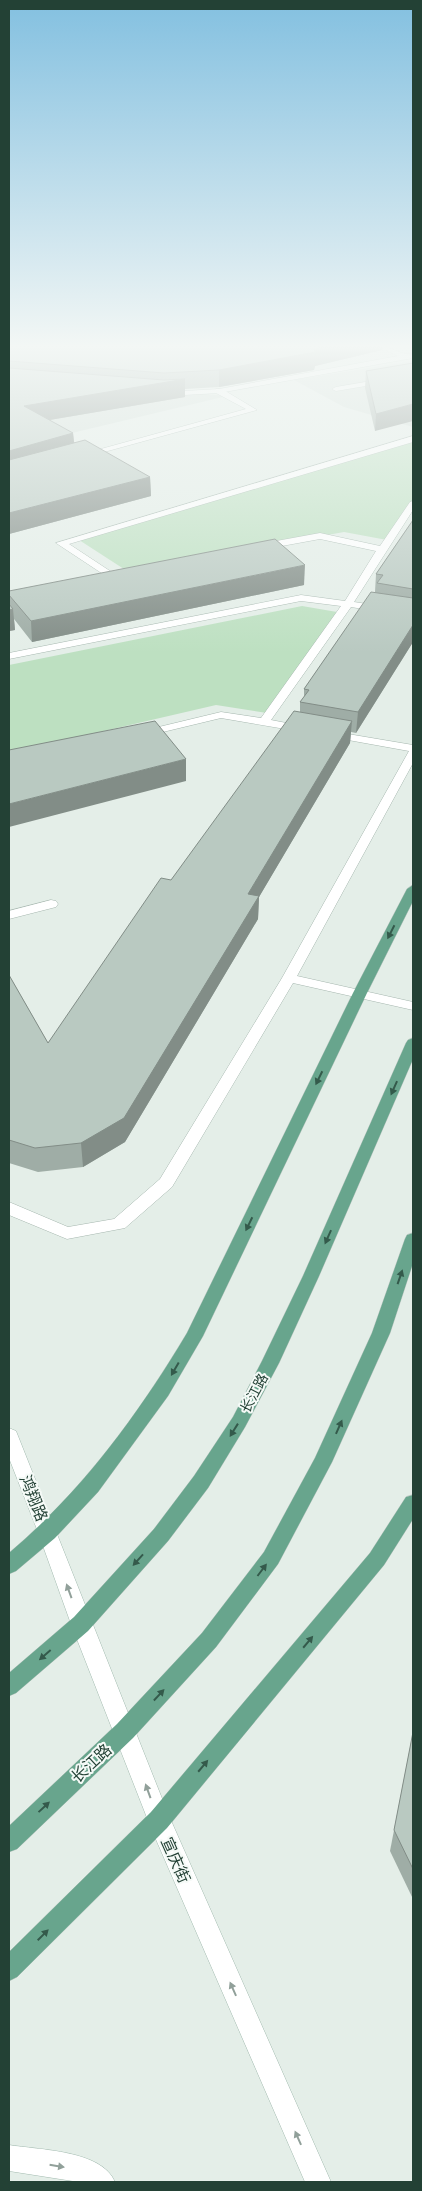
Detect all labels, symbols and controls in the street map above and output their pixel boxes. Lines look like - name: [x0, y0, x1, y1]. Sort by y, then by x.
- one-way arrow: [387, 925, 395, 939]
- one-way arrow: [315, 1071, 323, 1085]
- one-way arrow: [389, 1081, 397, 1095]
- one-way arrow: [245, 1217, 253, 1231]
- one-way arrow: [324, 1230, 332, 1244]
- one-way arrow: [397, 1269, 405, 1284]
- one-way arrow: [170, 1362, 179, 1375]
- street label: 长江路: [236, 1370, 272, 1416]
- one-way arrow: [335, 1420, 343, 1434]
- one-way arrow: [230, 1423, 239, 1436]
- street label: 鸿翔路: [16, 1472, 52, 1524]
- one-way arrow: [132, 1554, 144, 1566]
- one-way arrow: [257, 1564, 268, 1577]
- one-way arrow: [65, 1584, 72, 1599]
- one-way arrow: [302, 1636, 313, 1648]
- one-way arrow: [39, 1649, 52, 1660]
- one-way arrow: [153, 1688, 164, 1701]
- street label: 长江路: [67, 1739, 115, 1787]
- one-way arrow: [198, 1760, 209, 1773]
- one-way arrow: [144, 1784, 151, 1799]
- one-way arrow: [38, 1801, 50, 1813]
- street label: 宣庆街: [157, 1834, 195, 1886]
- one-way arrow: [37, 1929, 49, 1941]
- one-way arrow: [228, 1982, 236, 1996]
- one-way arrow: [294, 2131, 302, 2145]
- one-way arrow: [49, 2162, 65, 2170]

